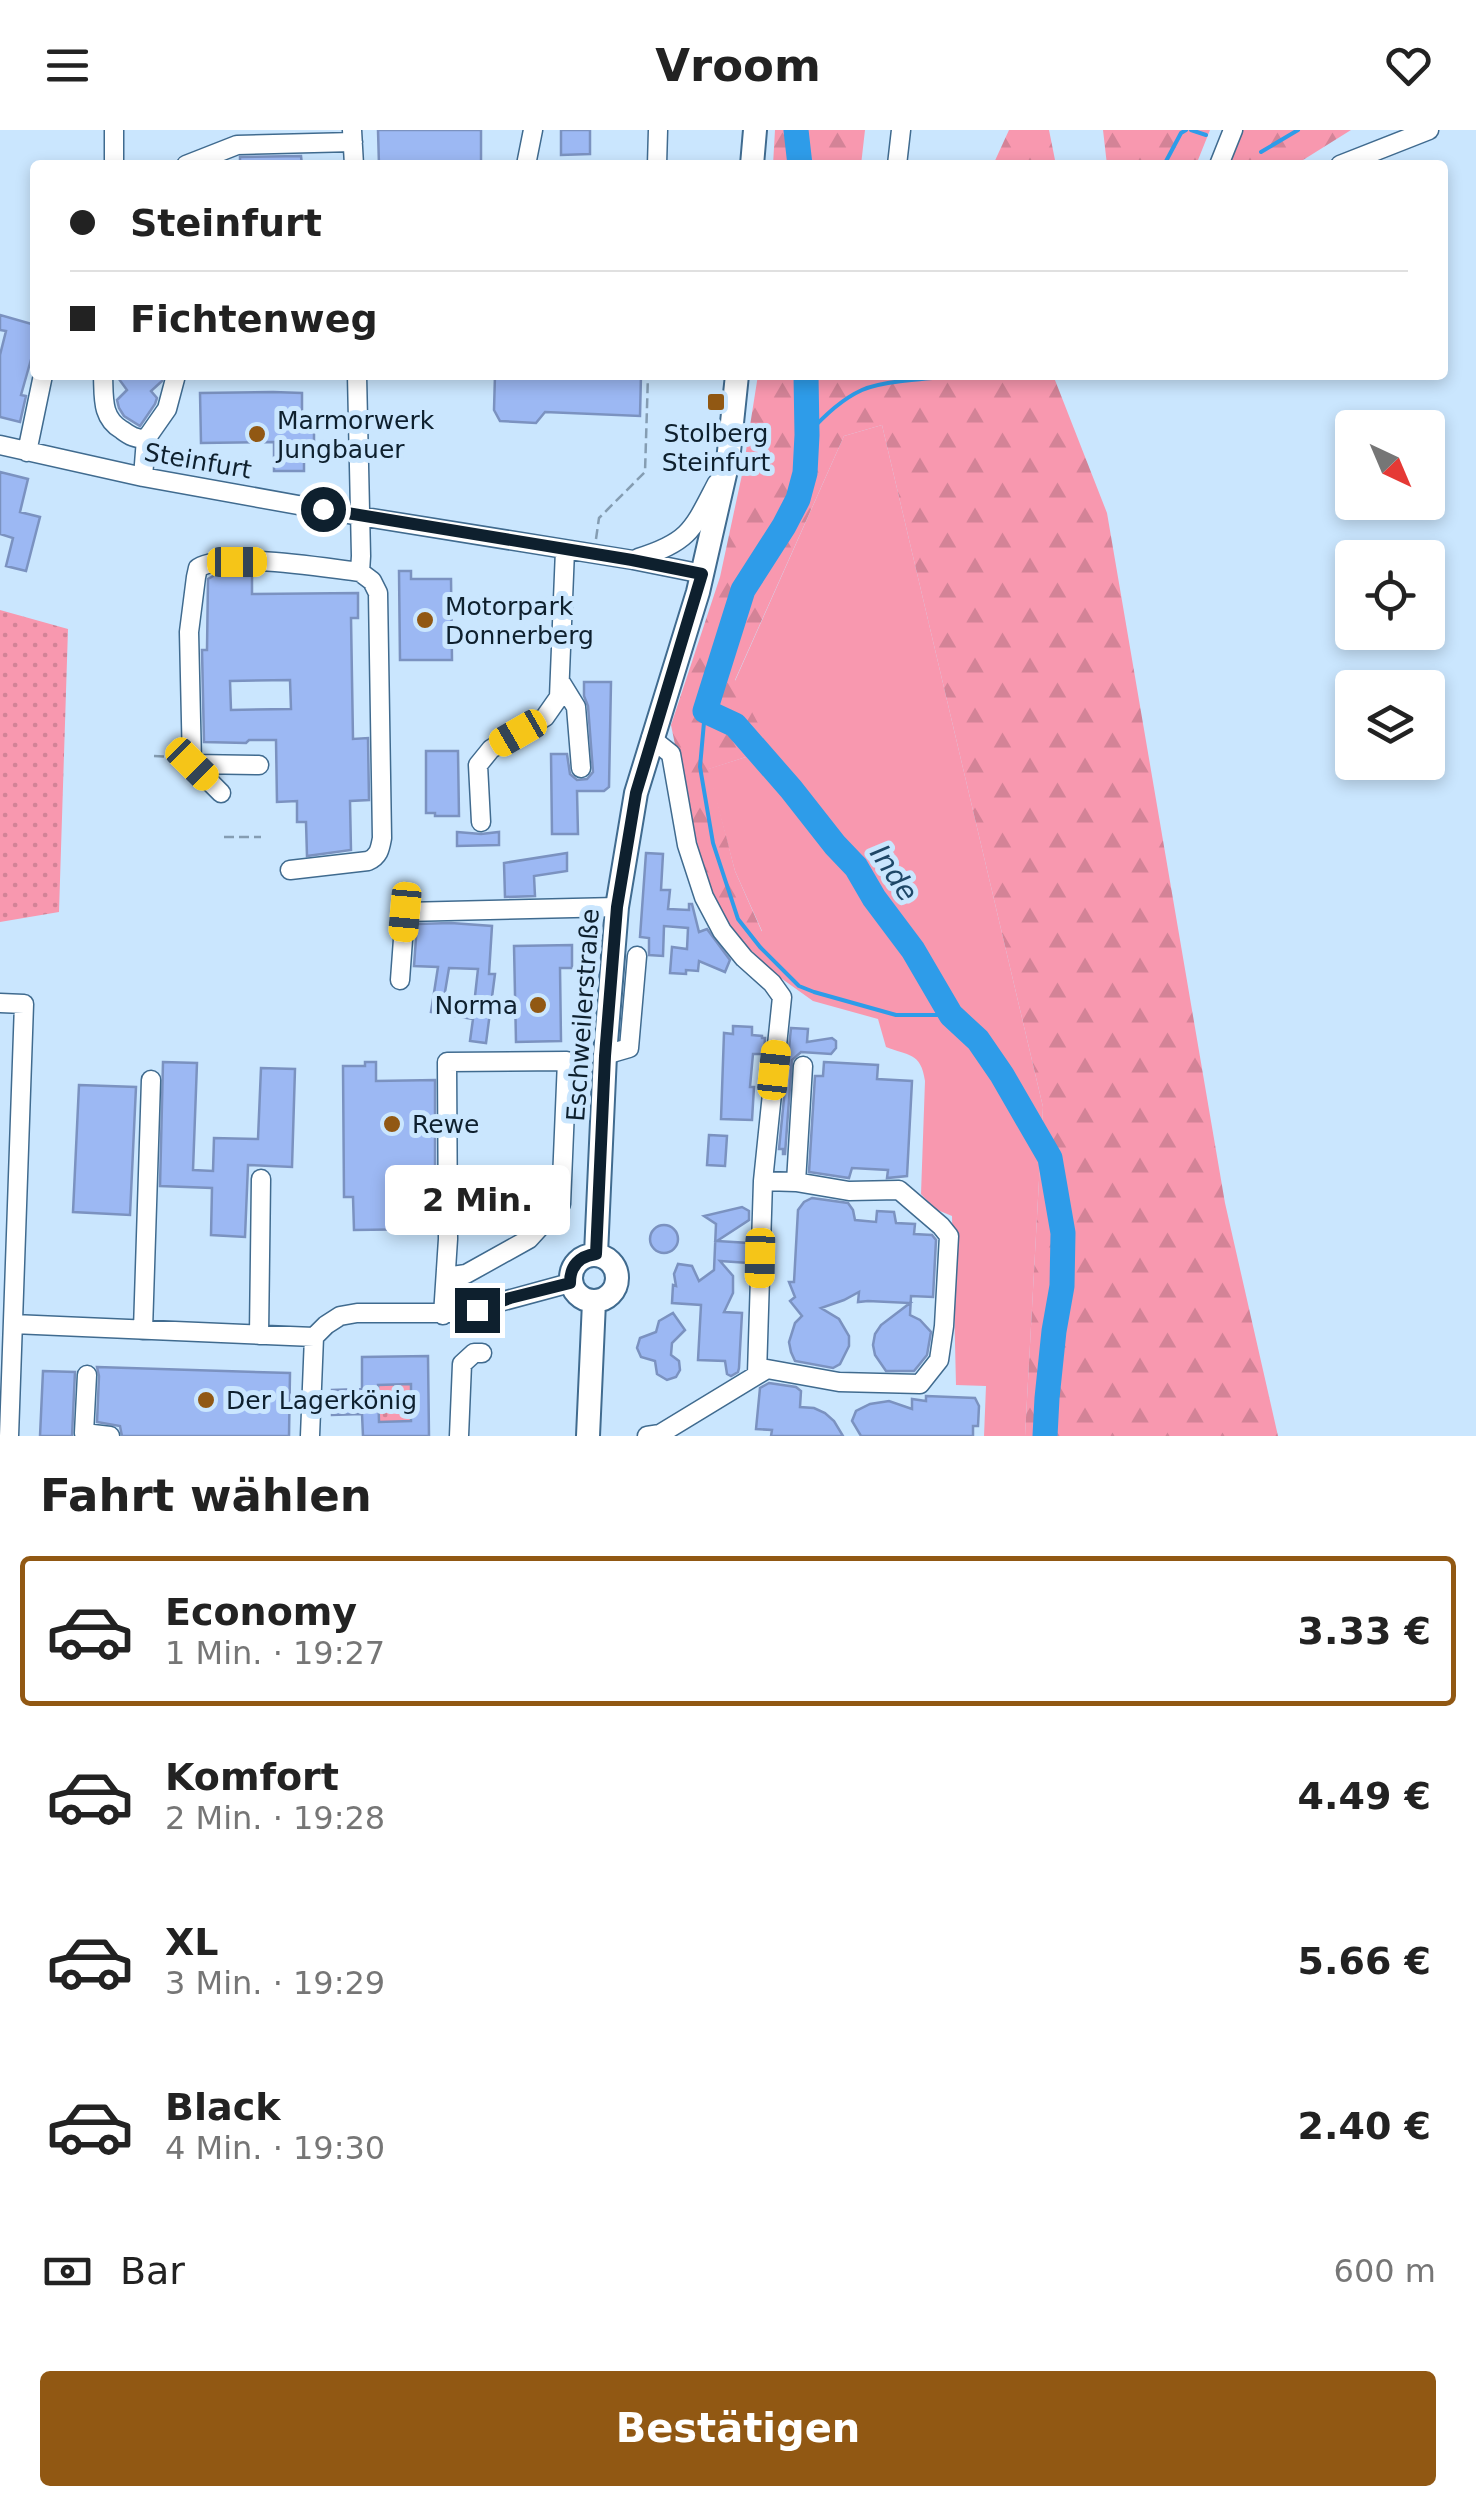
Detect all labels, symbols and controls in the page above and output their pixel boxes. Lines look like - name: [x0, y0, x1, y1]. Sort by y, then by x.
- icon: menu: [40, 38, 95, 93]
- icon: heart: [1381, 38, 1436, 93]
- text: Vroom: [655, 39, 821, 92]
- text: Steinfurt: [130, 201, 322, 245]
- text: Fichtenweg: [130, 297, 378, 341]
- marker: Stolberg Steinfurt: [705, 391, 727, 413]
- place label: Marmorwerk Jungbauer: [275, 406, 435, 464]
- north arrow: [1335, 410, 1445, 520]
- map controls: [1335, 410, 1445, 780]
- place label: Stolberg Steinfurt: [662, 419, 770, 477]
- marker: Marmorwerk Jungbauer: [246, 423, 268, 445]
- street label: Steinfurt: [142, 437, 254, 485]
- route start: [301, 487, 346, 532]
- button: locate: [1335, 540, 1445, 650]
- car: [207, 547, 267, 577]
- place label: Motorpark Donnerberg: [445, 592, 594, 650]
- marker: Motorpark Donnerberg: [414, 609, 436, 631]
- button: layers: [1335, 670, 1445, 780]
- car: [485, 705, 551, 761]
- car: [160, 732, 224, 796]
- water label: Inde: [863, 838, 925, 908]
- car: [387, 881, 423, 943]
- street label: Eschweilerstraße: [561, 908, 605, 1122]
- place label: Norma: [434, 991, 518, 1020]
- marker: Norma: [527, 994, 549, 1016]
- car: [756, 1039, 792, 1101]
- place label: Rewe: [412, 1110, 479, 1139]
- marker: Rewe: [381, 1113, 403, 1135]
- callout: 2 Min.: [384, 1165, 570, 1235]
- text: 2 Min.: [422, 1181, 533, 1219]
- car: [744, 1228, 776, 1288]
- route end: [455, 1288, 500, 1333]
- place label: Der Lagerkönig: [226, 1386, 417, 1415]
- marker: Der Lagerkönig: [195, 1389, 217, 1411]
- text: Fahrt wählen: [40, 1469, 372, 1522]
- icon: car: [45, 1586, 135, 1676]
- text: Economy: [165, 1590, 357, 1634]
- text: 3.33 €: [1298, 1609, 1431, 1653]
- text: 1 Min. · 19:27: [165, 1634, 385, 1672]
- icon: car: [45, 1751, 135, 1841]
- text: Komfort: [165, 1755, 339, 1799]
- text: 4.49 €: [1298, 1774, 1431, 1818]
- text: 2 Min. · 19:28: [165, 1799, 385, 1837]
- icon: car: [45, 1916, 135, 2006]
- text: XL: [165, 1920, 219, 1964]
- text: 5.66 €: [1298, 1939, 1431, 1983]
- text: 3 Min. · 19:29: [165, 1964, 385, 2002]
- icon: car: [45, 2081, 135, 2171]
- text: Black: [165, 2085, 280, 2129]
- text: 2.40 €: [1298, 2104, 1431, 2148]
- text: 4 Min. · 19:30: [165, 2129, 385, 2167]
- icon: cash: [40, 2244, 95, 2299]
- text: Bar: [120, 2249, 185, 2293]
- text: 600 m: [1334, 2252, 1436, 2290]
- button: Bestätigen: [40, 2371, 1436, 2486]

